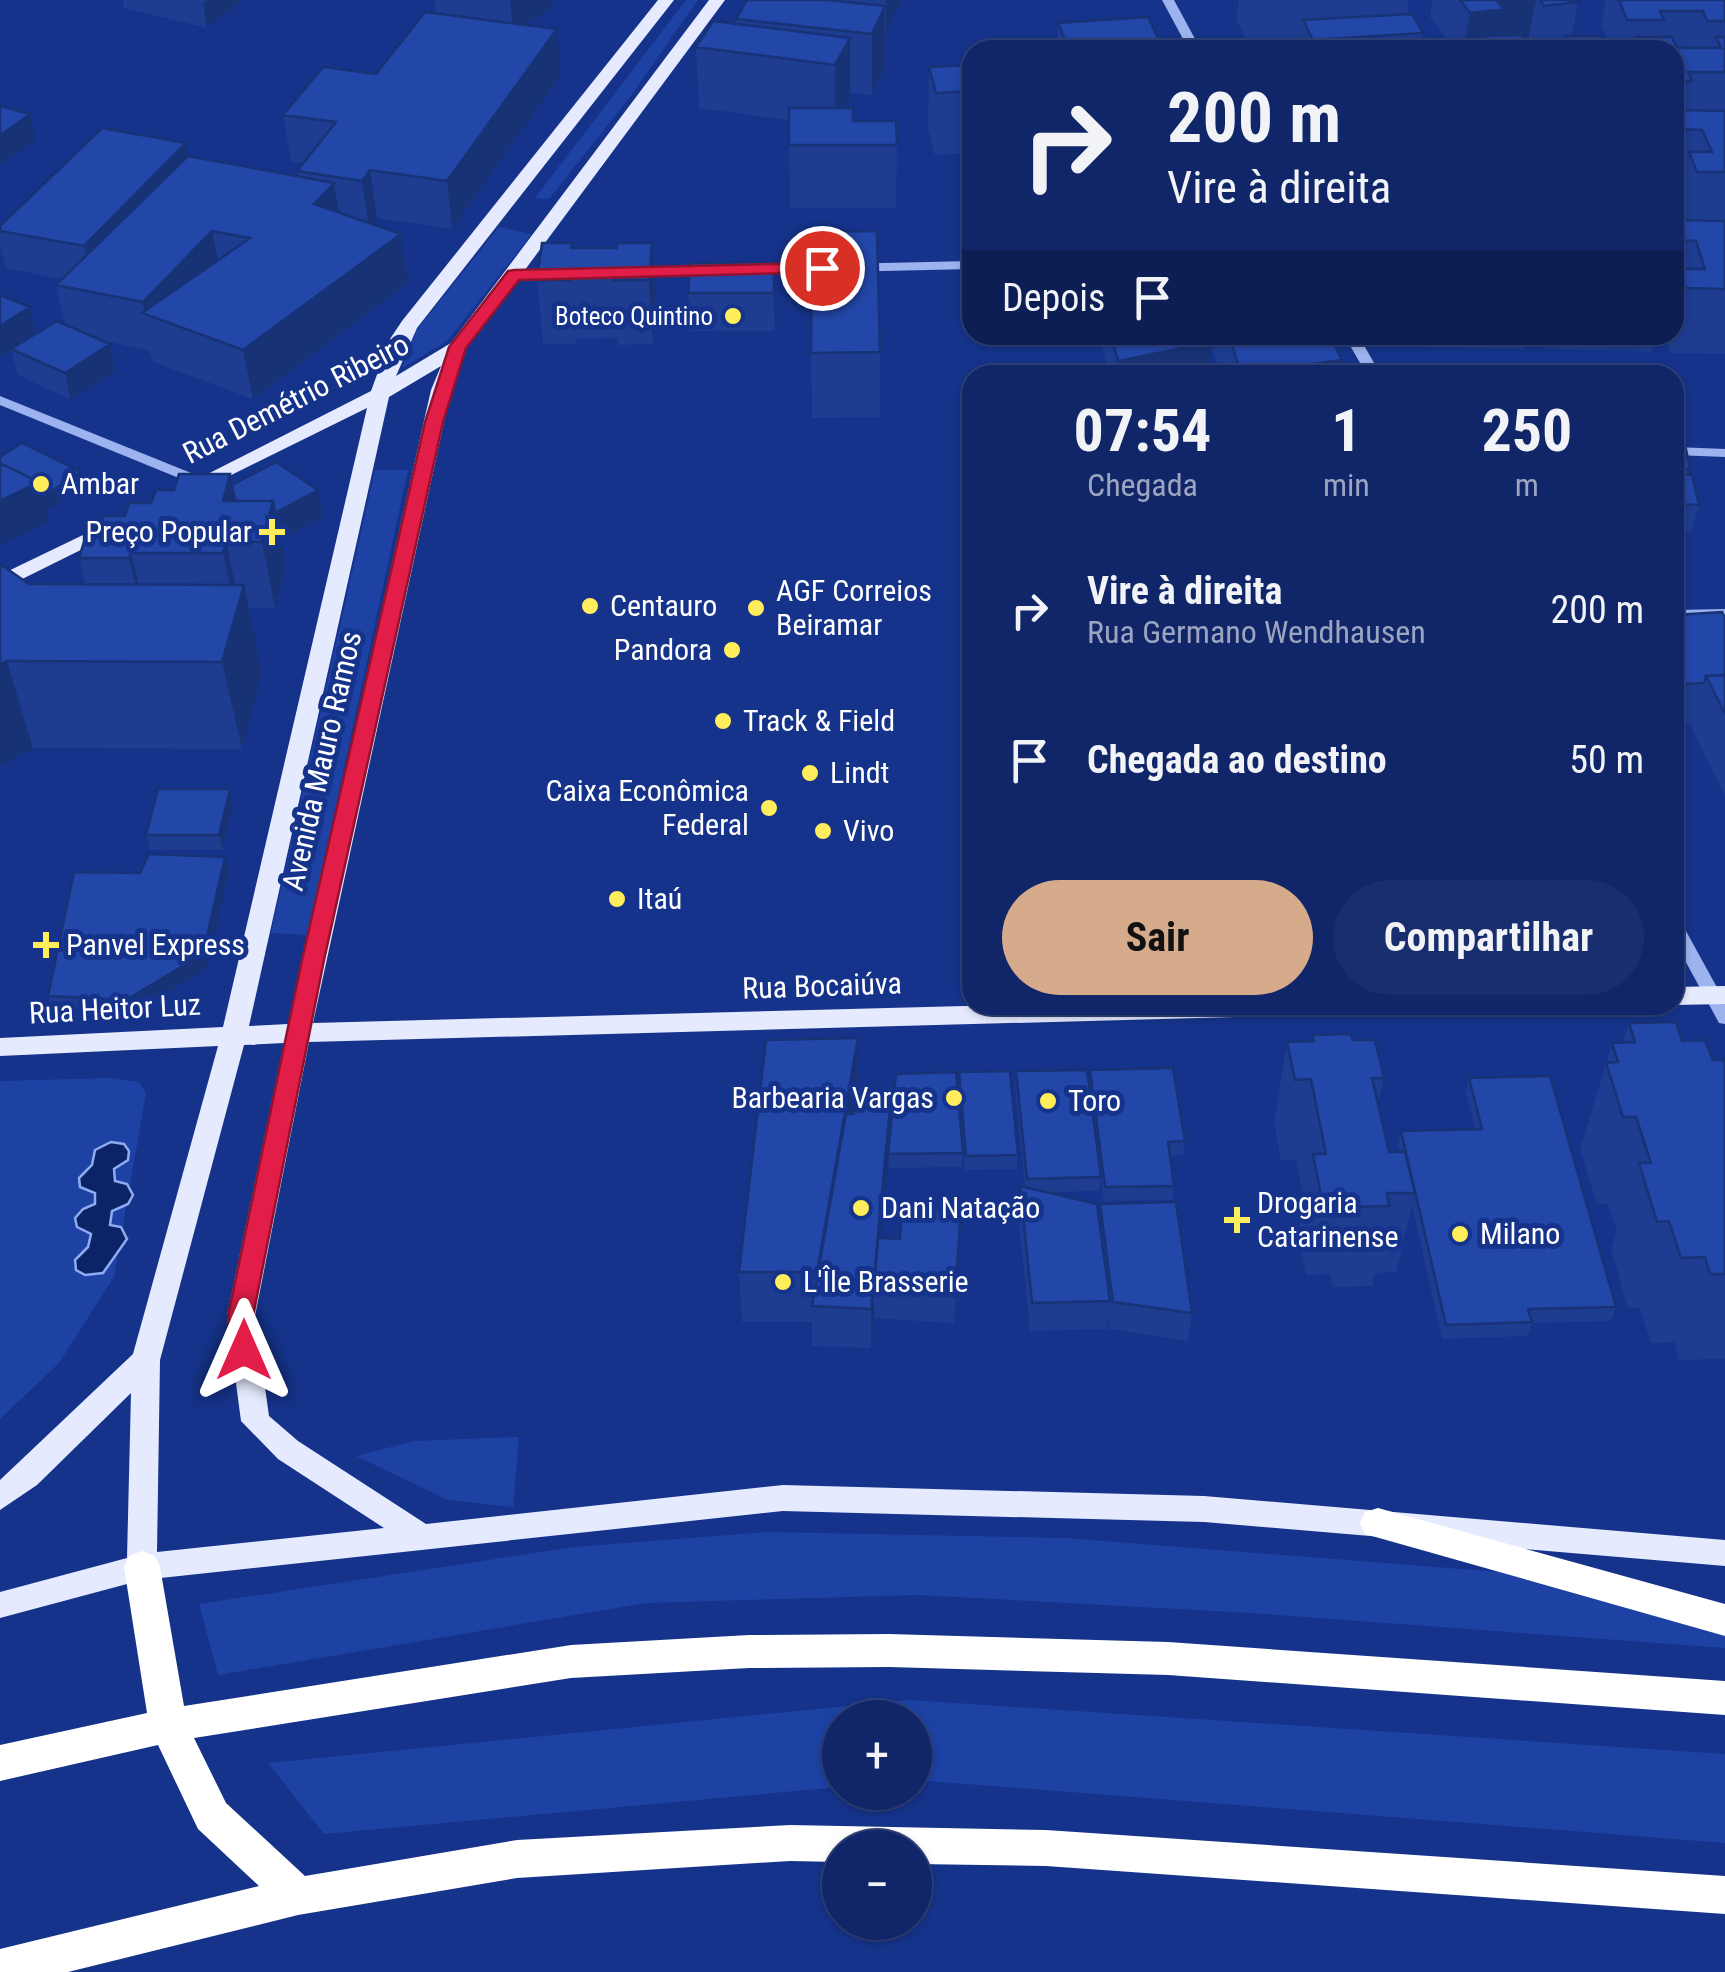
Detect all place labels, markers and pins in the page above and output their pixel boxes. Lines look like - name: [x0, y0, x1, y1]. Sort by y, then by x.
- pin: [780, 226, 865, 311]
- place label: Boteco Quintino: [555, 302, 713, 331]
- marker: Boteco Quintino: [722, 305, 744, 327]
- place label: Ambar: [61, 466, 139, 501]
- marker: Ambar: [30, 473, 52, 495]
- place label: Preço Popular: [85, 514, 252, 549]
- marker: Preço Popular: [261, 521, 283, 543]
- place label: AGF Correios Beiramar: [776, 573, 932, 642]
- place label: Centauro: [610, 588, 717, 623]
- marker: Centauro: [579, 595, 601, 617]
- marker: AGF Correios Beiramar: [745, 597, 767, 619]
- place label: Pandora: [614, 632, 712, 667]
- marker: Pandora: [721, 639, 743, 661]
- place label: Track & Field: [743, 703, 895, 738]
- marker: Track & Field: [712, 710, 734, 732]
- place label: Lindt: [830, 755, 889, 790]
- marker: Lindt: [799, 762, 821, 784]
- place label: Caixa Econômica Federal: [545, 773, 749, 842]
- marker: Caixa Econômica Federal: [758, 797, 780, 819]
- place label: Vivo: [843, 813, 894, 848]
- marker: Vivo: [812, 820, 834, 842]
- place label: Itaú: [637, 881, 682, 916]
- marker: Itaú: [606, 888, 628, 910]
- place label: Panvel Express: [66, 927, 245, 962]
- marker: Panvel Express: [35, 934, 57, 956]
- place label: Barbearia Vargas: [731, 1080, 934, 1115]
- place label: Toro: [1068, 1083, 1121, 1118]
- marker: Barbearia Vargas: [943, 1087, 965, 1109]
- marker: Toro: [1037, 1090, 1059, 1112]
- place label: Drogaria Catarinense: [1257, 1185, 1399, 1254]
- place label: Dani Natação: [881, 1190, 1040, 1225]
- marker: Dani Natação: [850, 1197, 872, 1219]
- marker: Drogaria Catarinense: [1226, 1209, 1248, 1231]
- place label: Milano: [1480, 1216, 1560, 1251]
- marker: Milano: [1449, 1223, 1471, 1245]
- place label: L'Île Brasserie: [803, 1264, 969, 1299]
- marker: L'Île Brasserie: [772, 1271, 794, 1293]

